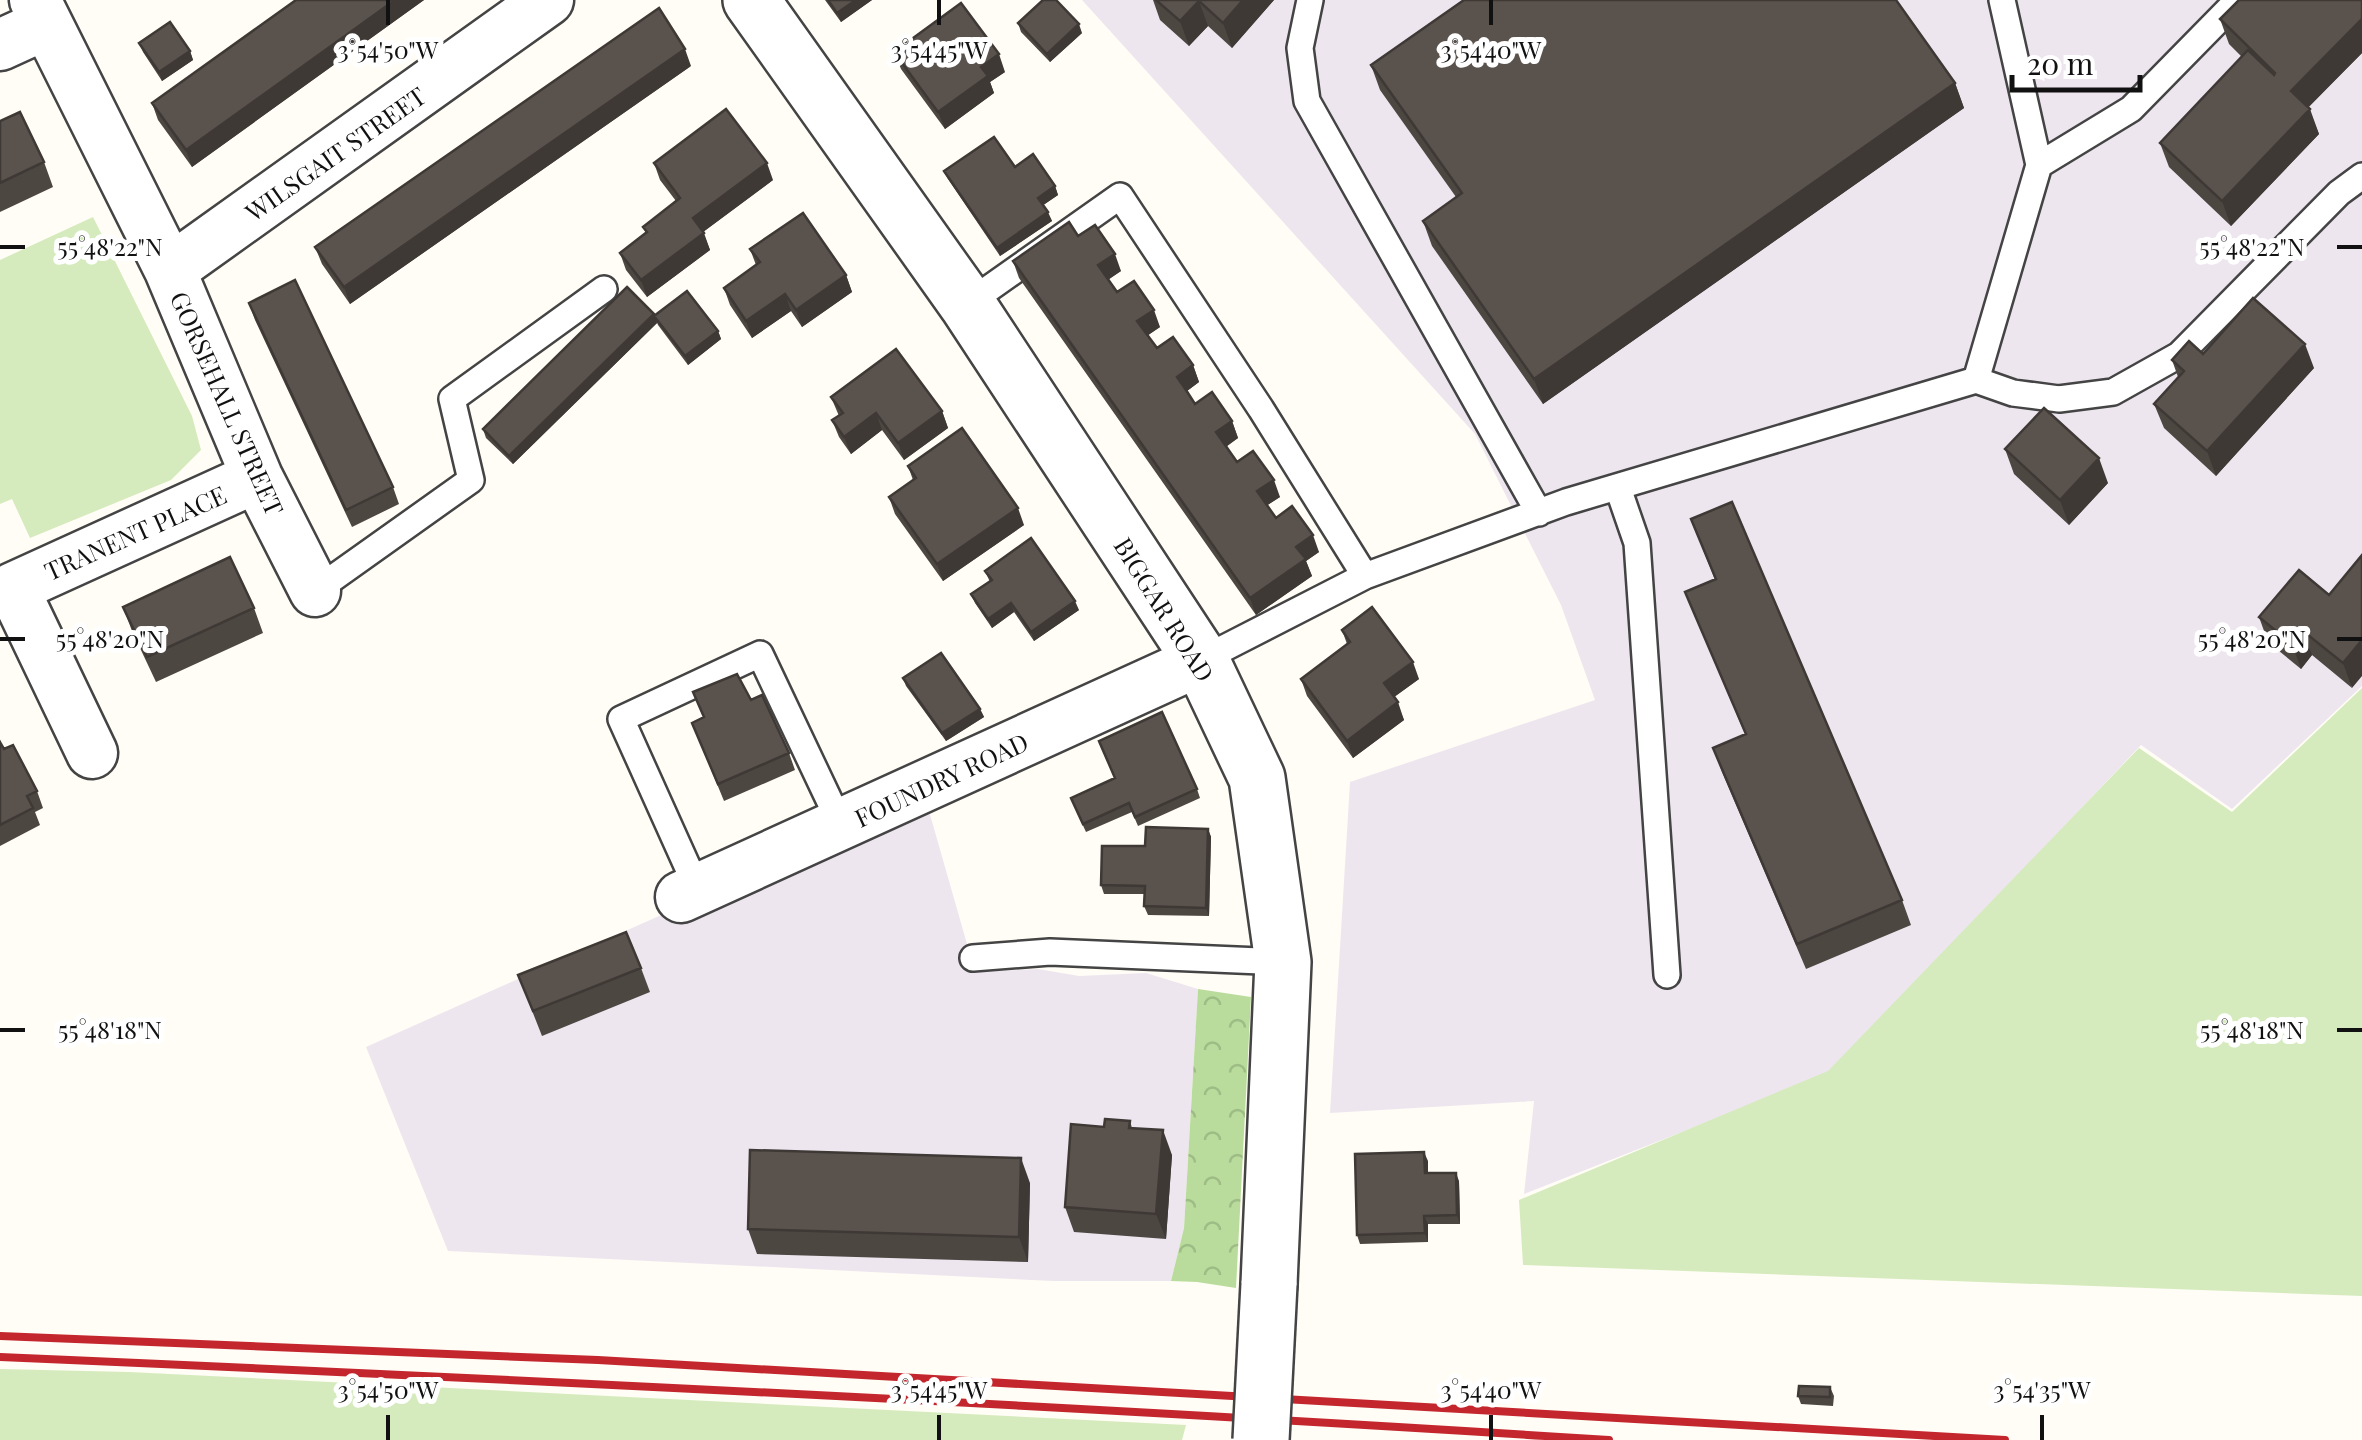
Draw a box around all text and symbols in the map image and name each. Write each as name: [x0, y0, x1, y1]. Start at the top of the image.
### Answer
scale bar: [2012, 30, 2140, 92]
text: 3°54'50"W: [338, 32, 439, 65]
text: 3°54'45"W: [891, 32, 988, 65]
text: 3°54'40"W: [1441, 32, 1542, 65]
text: 20 m: [2027, 43, 2094, 83]
street label: WILSGAIT STREET: [237, 78, 432, 228]
text: 55°48'22"N: [57, 229, 163, 262]
text: 55°48'22"N: [2199, 229, 2305, 262]
street label: GORSEHALL STREET: [164, 286, 292, 520]
street label: TRANENT PLACE: [39, 477, 231, 587]
street label: BIGGAR ROAD: [1108, 531, 1222, 687]
text: 55°48'20"N: [56, 621, 164, 654]
text: 55°48'20"N: [2198, 621, 2306, 654]
street label: FOUNDRY ROAD: [849, 724, 1033, 834]
text: 55°48'18"N: [58, 1012, 162, 1045]
text: 55°48'18"N: [2200, 1012, 2304, 1045]
text: 3°54'50"W: [338, 1372, 439, 1405]
text: 3°54'45"W: [891, 1372, 988, 1405]
text: 3°54'40"W: [1441, 1372, 1542, 1405]
text: 3°54'35"W: [1993, 1372, 2091, 1405]

